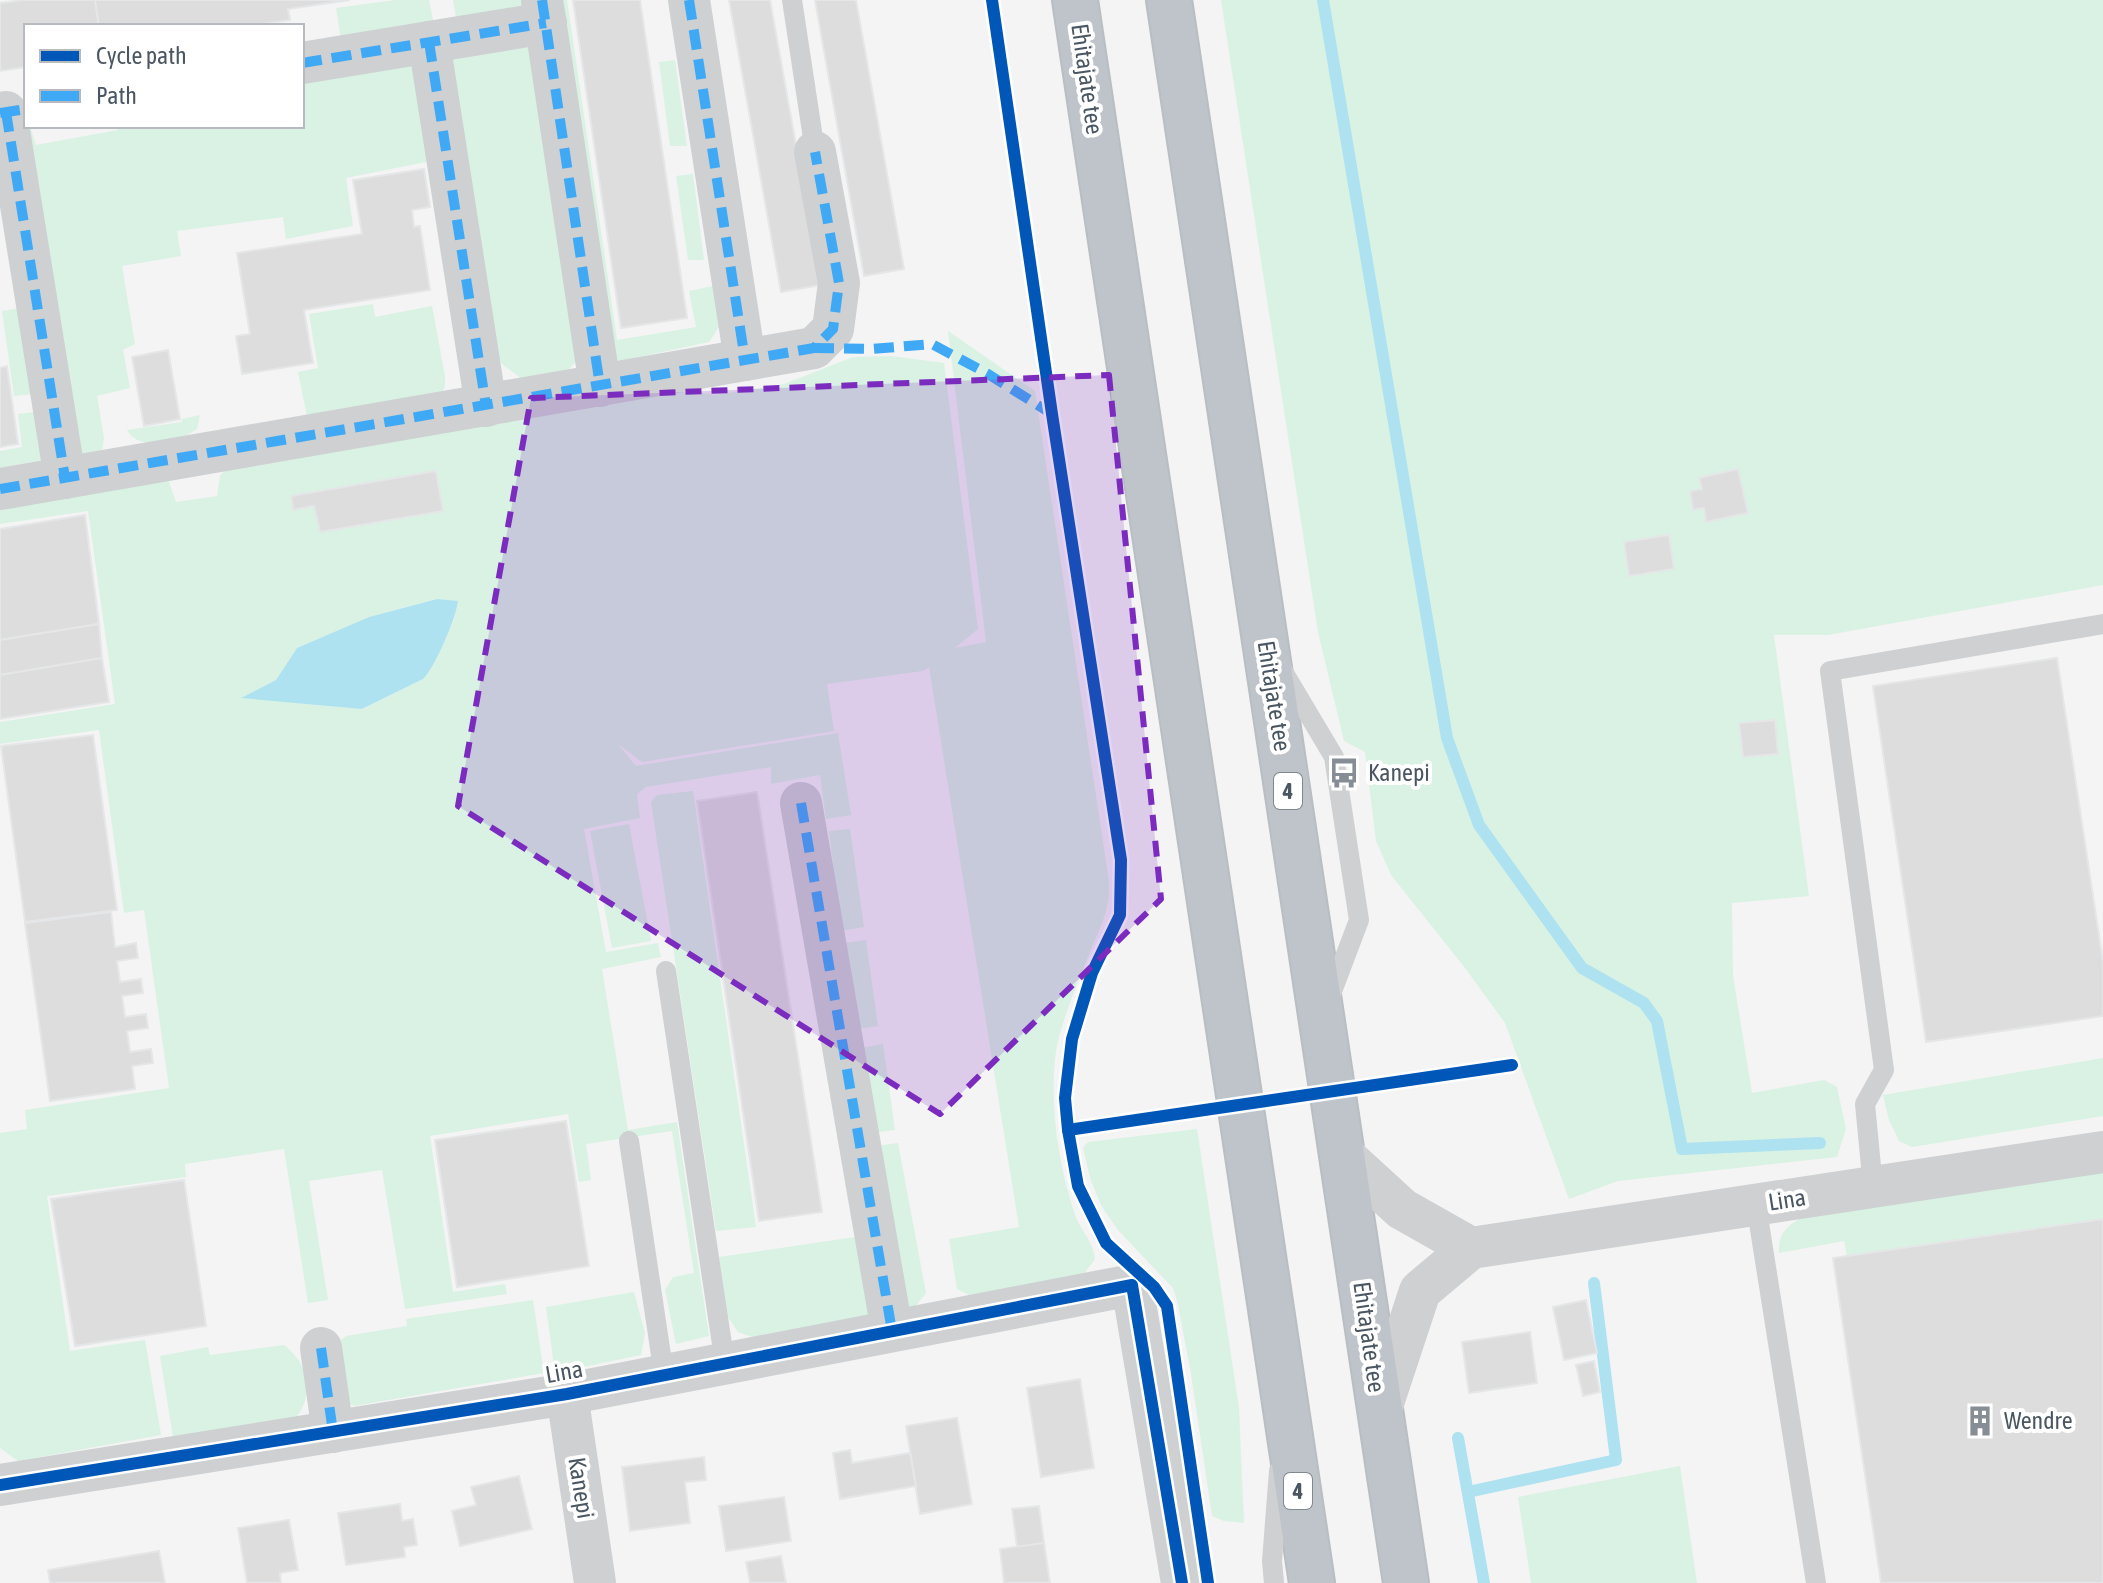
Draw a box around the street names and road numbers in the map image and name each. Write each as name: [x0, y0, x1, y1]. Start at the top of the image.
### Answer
street label: Ehitajate tee: [1066, 22, 1109, 136]
street label: Ehitajate tee: [1252, 639, 1297, 753]
road number: 4: [1274, 773, 1302, 809]
street label: Lina: [1766, 1183, 1808, 1216]
street label: Ehitajate tee: [1348, 1280, 1391, 1394]
street label: Lina: [543, 1355, 585, 1388]
street label: Kanepi: [563, 1455, 600, 1521]
road number: 4: [1284, 1473, 1312, 1509]

